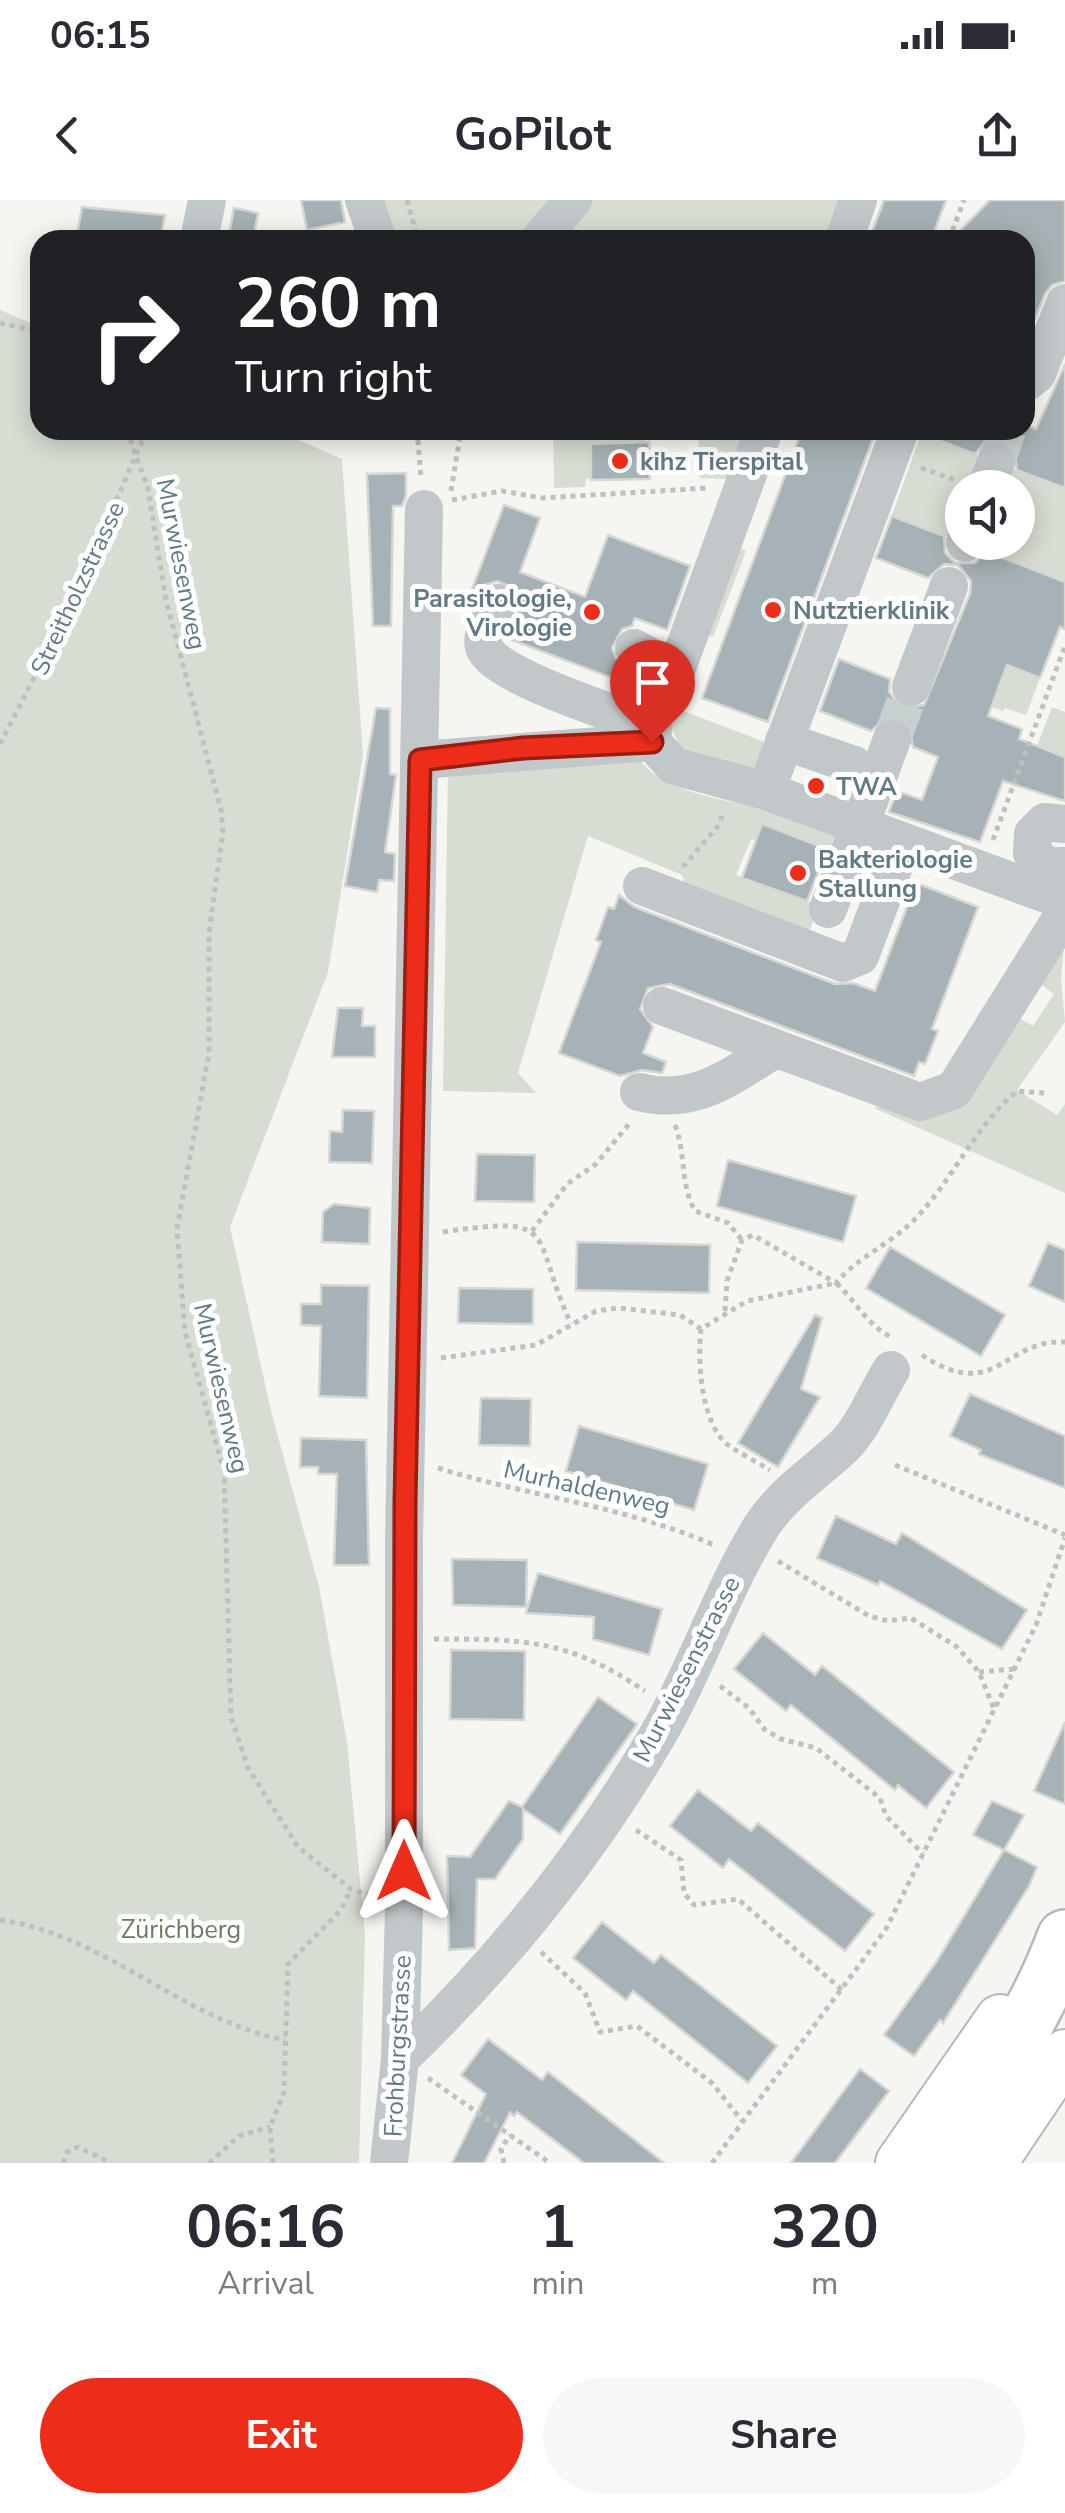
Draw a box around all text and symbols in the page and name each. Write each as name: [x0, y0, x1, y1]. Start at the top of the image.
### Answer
text: 06:15: [50, 10, 151, 61]
text: GoPilot: [454, 105, 611, 166]
icon: back: [40, 108, 95, 163]
icon: share: [970, 108, 1025, 163]
text: 260 m: [235, 256, 441, 352]
icon: right: [70, 270, 200, 400]
text: Turn right: [235, 347, 432, 408]
place label: kihz Tierspital: [640, 445, 803, 479]
marker: kihz Tierspital: [609, 450, 631, 472]
map controls: [945, 470, 1035, 560]
button: sound: [945, 470, 1035, 560]
street label: Murwiesenweg: [148, 476, 214, 653]
street label: Streitholzstrasse: [23, 496, 133, 681]
place label: Parasitologie, Virologie: [413, 582, 572, 645]
place label: Nutztierklinik: [793, 594, 950, 628]
marker: Nutztierklinik: [762, 599, 784, 621]
marker: Parasitologie, Virologie: [581, 601, 603, 623]
pin: [610, 640, 695, 743]
icon: arrive: [625, 655, 680, 710]
place label: TWA: [836, 770, 897, 804]
marker: TWA: [805, 775, 827, 797]
place label: Bakteriologie Stallung: [818, 843, 973, 906]
marker: Bakteriologie Stallung: [787, 862, 809, 884]
street label: Murwiesenweg: [185, 1300, 257, 1477]
street label: Murhaldenweg: [500, 1452, 673, 1524]
street label: Murwiesenstrasse: [625, 1570, 749, 1768]
position arrow: [352, 1819, 456, 1923]
park label: Zürichberg: [121, 1913, 241, 1947]
street label: Frohburgstrasse: [376, 1954, 420, 2138]
text: 06:16: [186, 2186, 345, 2268]
text: 1: [540, 2186, 576, 2268]
text: 320: [771, 2186, 879, 2268]
text: Arrival: [218, 2262, 314, 2305]
text: min: [531, 2262, 584, 2305]
text: m: [811, 2262, 838, 2305]
button: Exit: [40, 2378, 523, 2493]
button: Share: [543, 2378, 1025, 2493]

